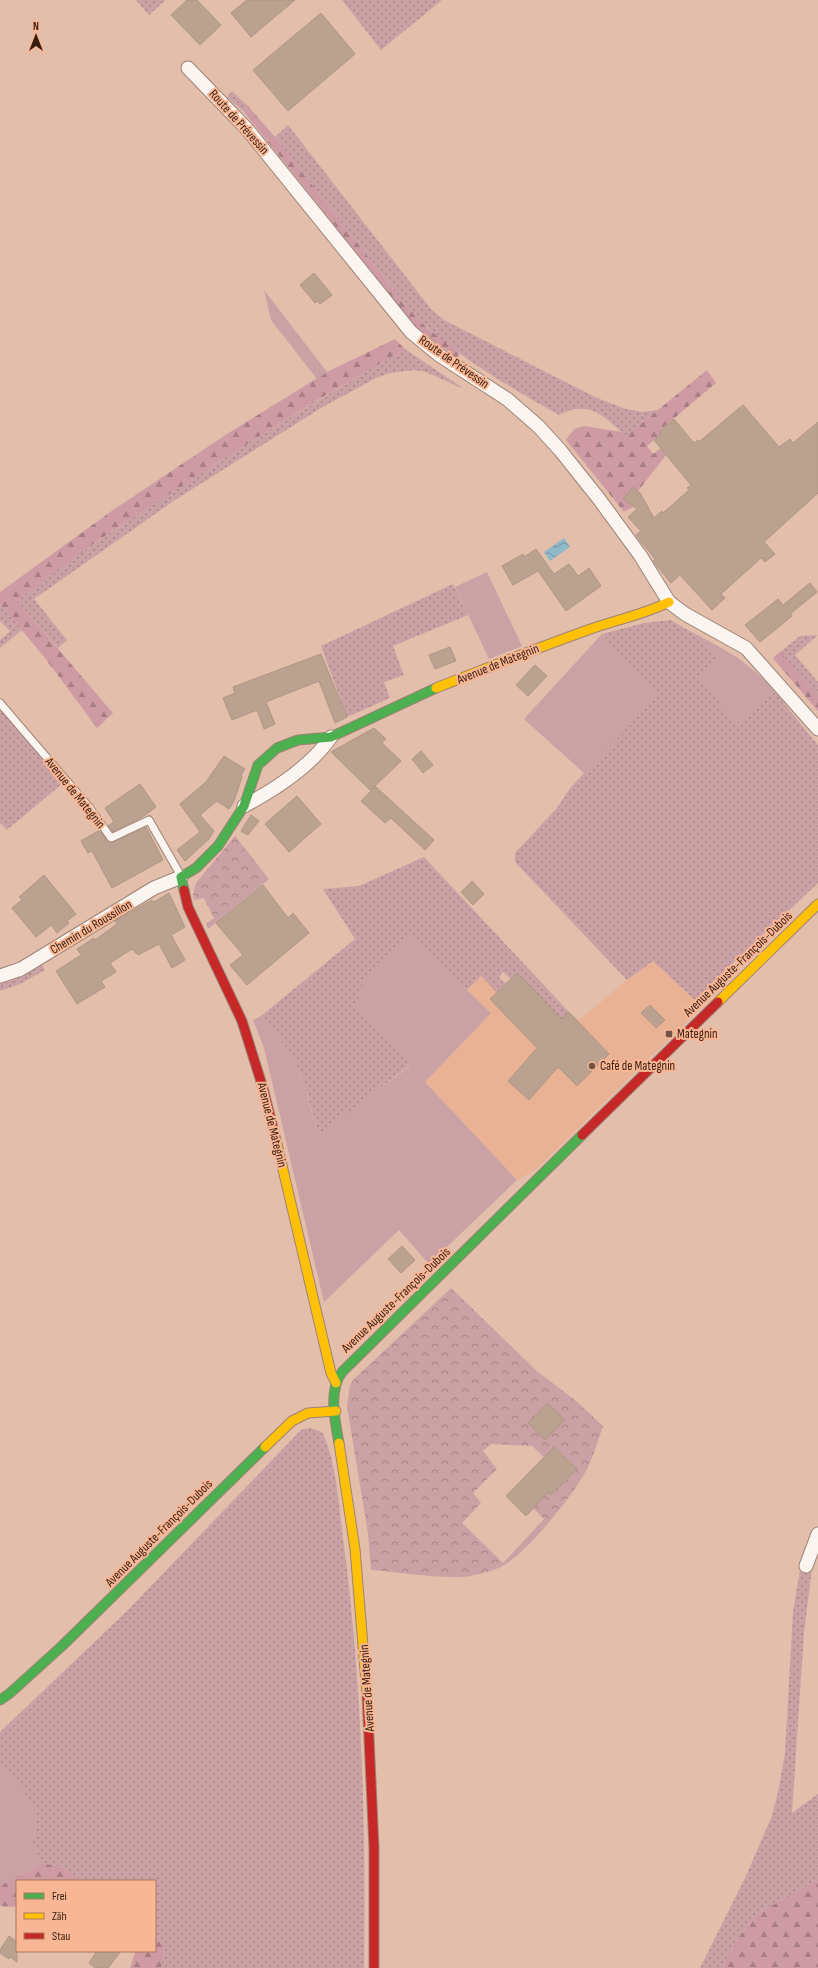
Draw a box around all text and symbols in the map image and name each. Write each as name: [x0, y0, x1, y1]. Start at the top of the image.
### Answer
north arrow: [16, 16, 56, 56]
text: N: [33, 20, 39, 33]
street label: Route de Prévessin: [206, 86, 272, 158]
street label: Route de Prévessin: [416, 332, 492, 392]
street label: Avenue de Mategnin: [454, 640, 541, 688]
street label: Avenue de Mategnin: [41, 753, 109, 832]
street label: Chemin du Roussillon: [47, 896, 135, 958]
street label: Avenue Auguste-François-Dubois: [680, 908, 796, 1021]
place label: Mategnin: [677, 1026, 718, 1042]
marker: Mategnin: [664, 1029, 674, 1039]
place label: Café de Mategnin: [600, 1058, 675, 1074]
marker: Café de Mategnin: [587, 1061, 597, 1071]
street label: Avenue de Mategnin: [253, 1080, 290, 1169]
street label: Avenue Auguste-François-Dubois: [338, 1244, 454, 1357]
street label: Avenue Auguste-François-Dubois: [101, 1476, 216, 1591]
street label: Avenue de Mategnin: [356, 1644, 378, 1733]
legend: [16, 1880, 156, 1952]
text: Frei: [52, 1889, 67, 1904]
text: Zäh: [52, 1909, 67, 1924]
text: Stau: [52, 1929, 70, 1944]

